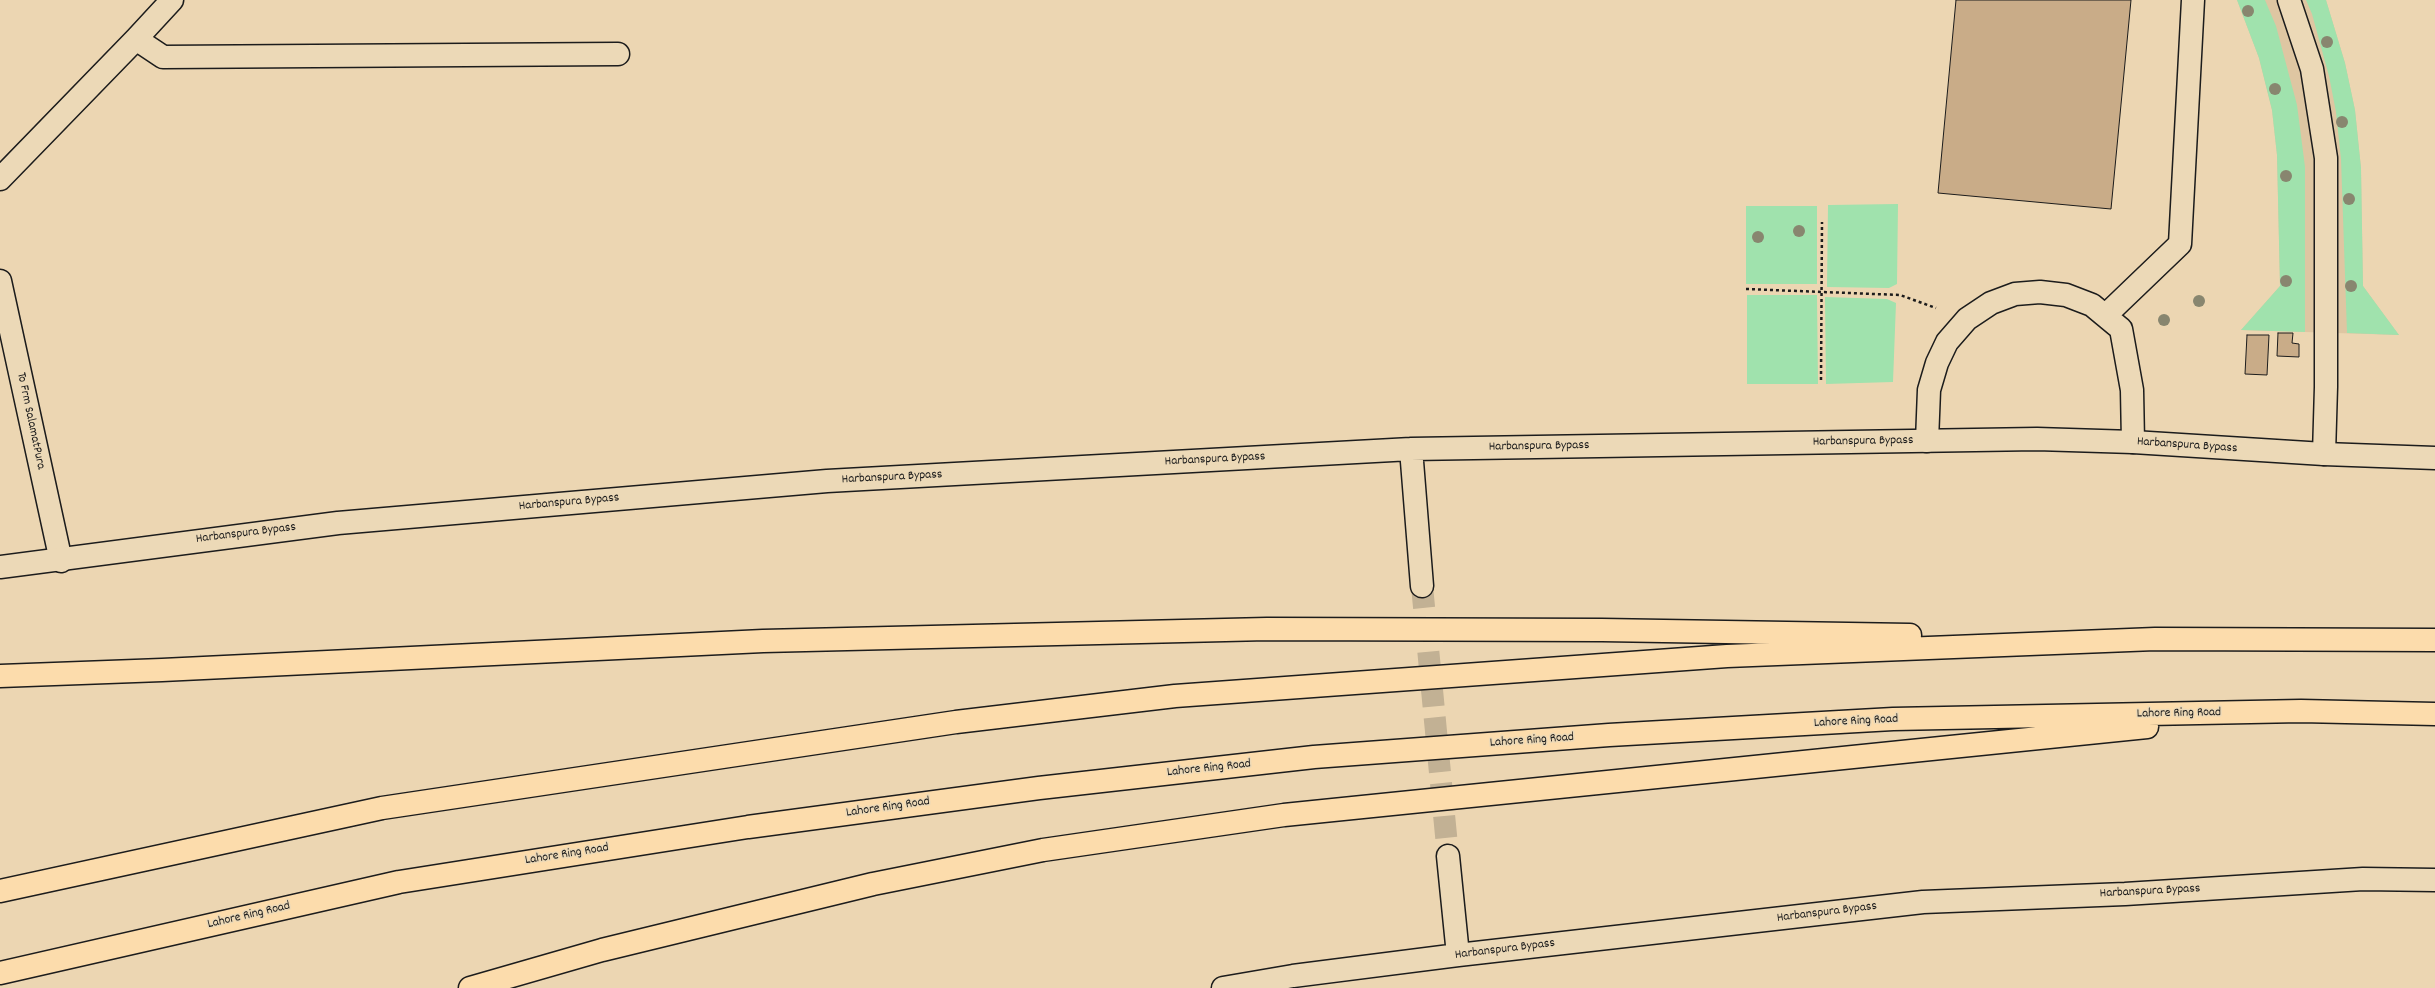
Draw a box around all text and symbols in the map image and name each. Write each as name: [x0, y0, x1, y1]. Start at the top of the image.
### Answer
street label: To Frm SalamatPura: [12, 371, 48, 471]
street label: Harbanspura Bypass: [1813, 433, 1913, 451]
street label: Harbanspura Bypass: [2136, 435, 2238, 457]
street label: Harbanspura Bypass: [1489, 438, 1589, 456]
street label: Harbanspura Bypass: [1164, 450, 1266, 470]
street label: Harbanspura Bypass: [841, 468, 943, 488]
street label: Harbanspura Bypass: [518, 491, 620, 515]
street label: Harbanspura Bypass: [195, 520, 297, 548]
street label: Lahore Ring Road: [2137, 705, 2221, 723]
street label: Lahore Ring Road: [1813, 712, 1899, 732]
street label: Lahore Ring Road: [1489, 730, 1575, 752]
street label: Lahore Ring Road: [1166, 757, 1252, 781]
street label: Lahore Ring Road: [845, 794, 931, 822]
street label: Lahore Ring Road: [524, 841, 610, 869]
street label: Harbanspura Bypass: [2099, 882, 2201, 902]
street label: Lahore Ring Road: [206, 899, 292, 933]
street label: Harbanspura Bypass: [1776, 899, 1878, 927]
street label: Harbanspura Bypass: [1454, 936, 1556, 964]

